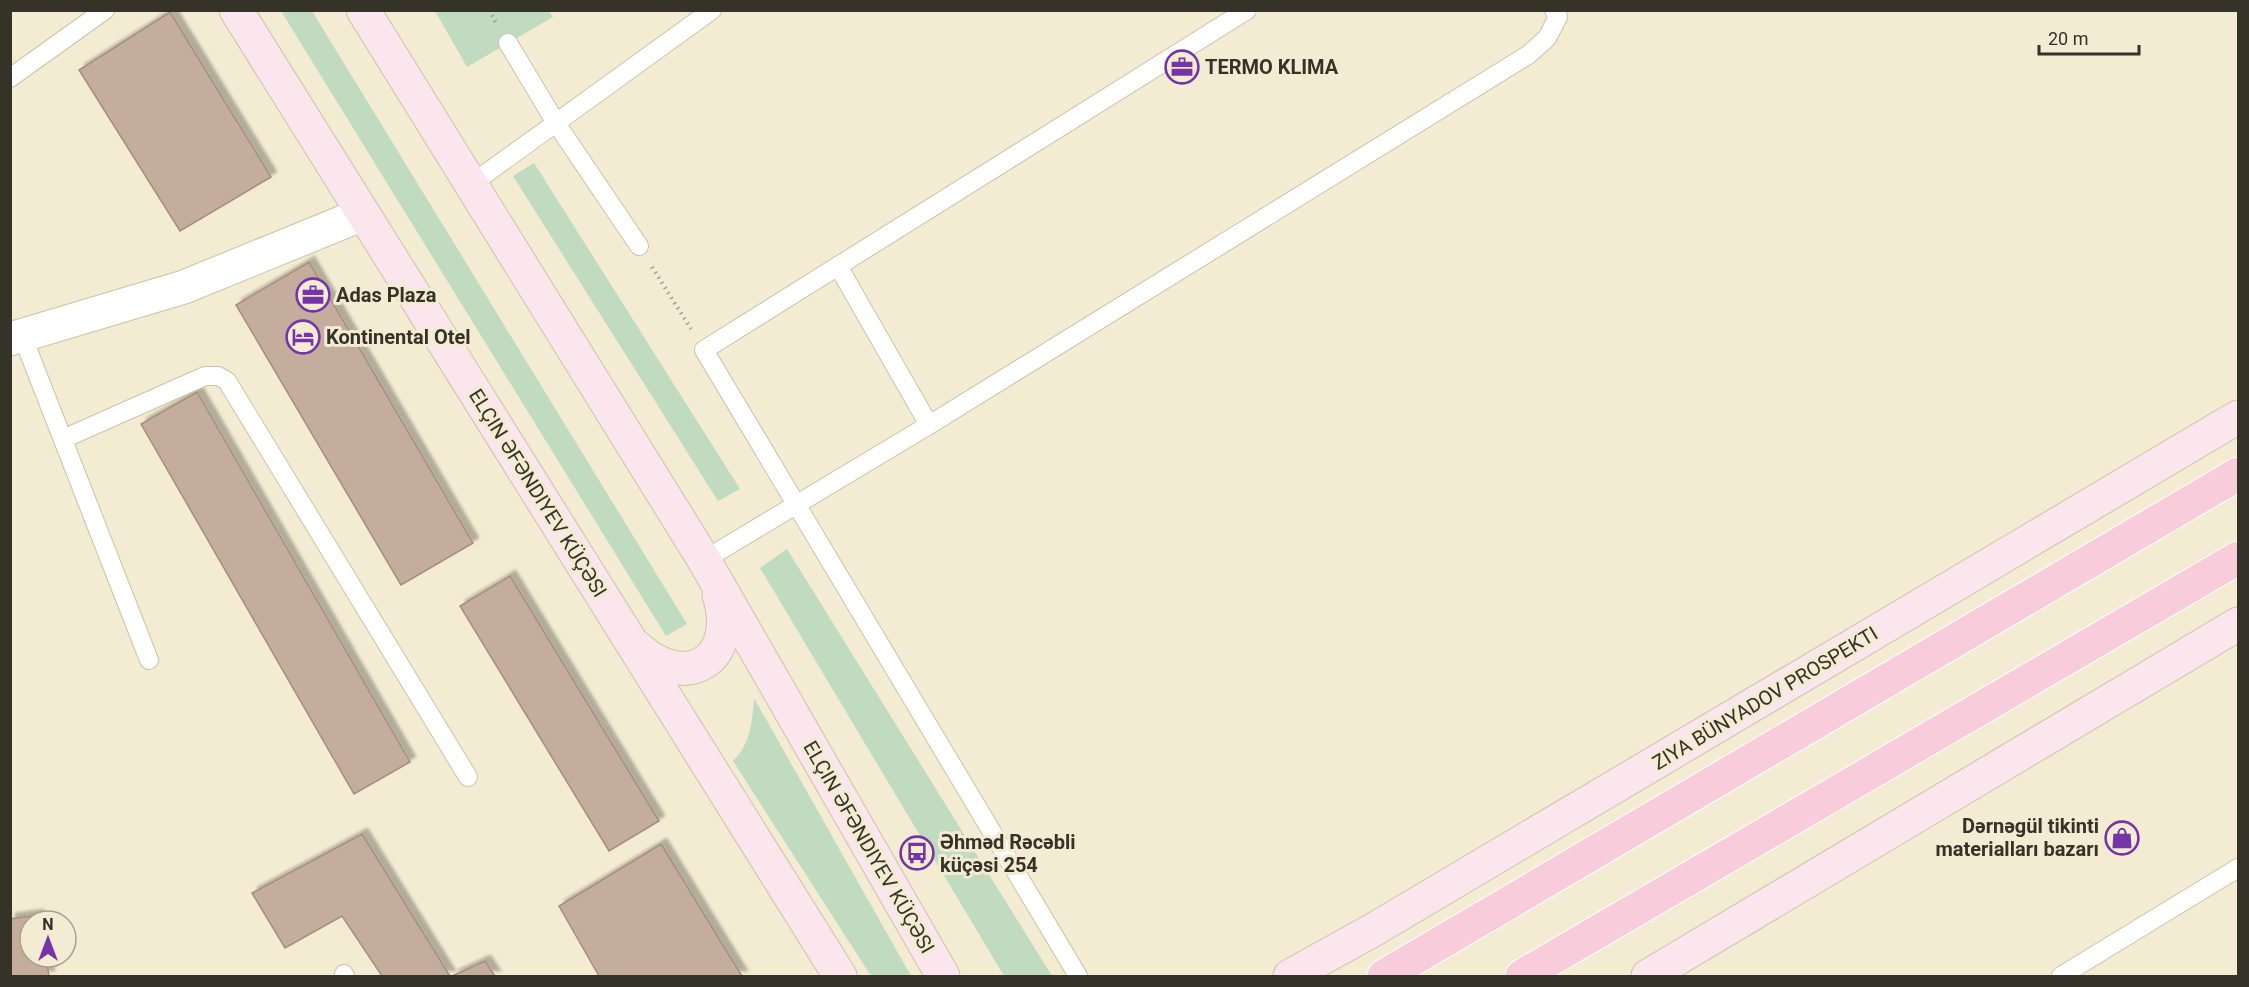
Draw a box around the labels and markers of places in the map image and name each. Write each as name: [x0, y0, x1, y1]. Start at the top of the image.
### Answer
office icon: TERMO KLIMA: [1164, 49, 1200, 85]
place label: TERMO KLIMA: [1205, 55, 1339, 79]
office icon: Adas Plaza: [295, 277, 331, 313]
place label: Adas Plaza: [336, 283, 437, 307]
hotel icon: Kontinental Otel: [285, 319, 321, 355]
place label: Kontinental Otel: [326, 325, 471, 349]
place label: Dərnəgül tikinti materialları bazarı: [1935, 814, 2099, 861]
shop icon: Dərnəgül tikinti materialları bazarı: [2104, 820, 2140, 856]
place label: Əhməd Rəcəbli küçəsi 254: [940, 830, 1075, 877]
bus stop icon: Əhməd Rəcəbli küçəsi 254: [899, 835, 935, 871]

